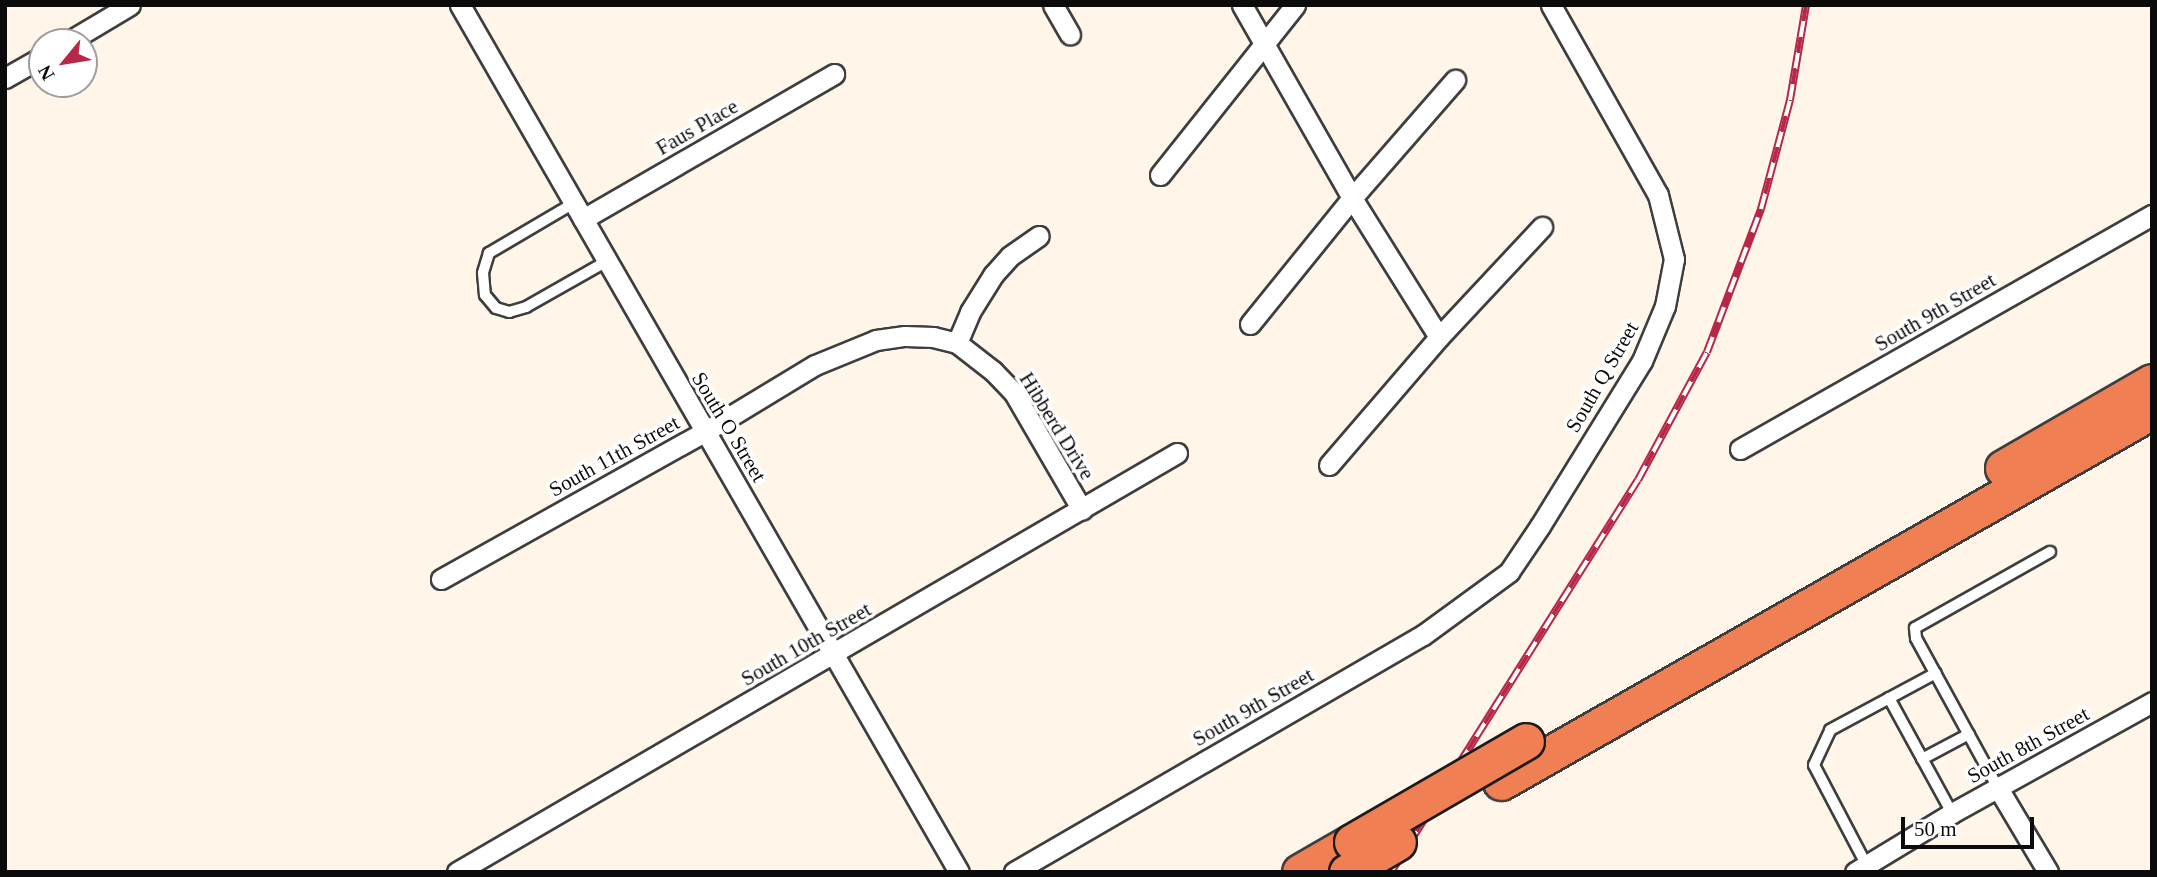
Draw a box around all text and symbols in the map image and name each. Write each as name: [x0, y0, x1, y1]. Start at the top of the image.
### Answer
north arrow: [28, 28, 98, 98]
text: N: [34, 62, 59, 84]
street label: Faus Place: [652, 93, 742, 161]
street label: South 9th Street: [1870, 267, 2000, 357]
street label: South Q Street: [1560, 317, 1644, 437]
street label: South O Street: [686, 368, 772, 486]
street label: Hibberd Drive: [1014, 368, 1100, 484]
street label: South 11th Street: [544, 410, 684, 502]
street label: South 10th Street: [737, 597, 875, 691]
street label: South 9th Street: [1188, 662, 1318, 752]
street label: South 8th Street: [1963, 701, 2093, 789]
scale bar: [1905, 804, 2038, 848]
text: 50 m: [1914, 817, 1957, 841]

